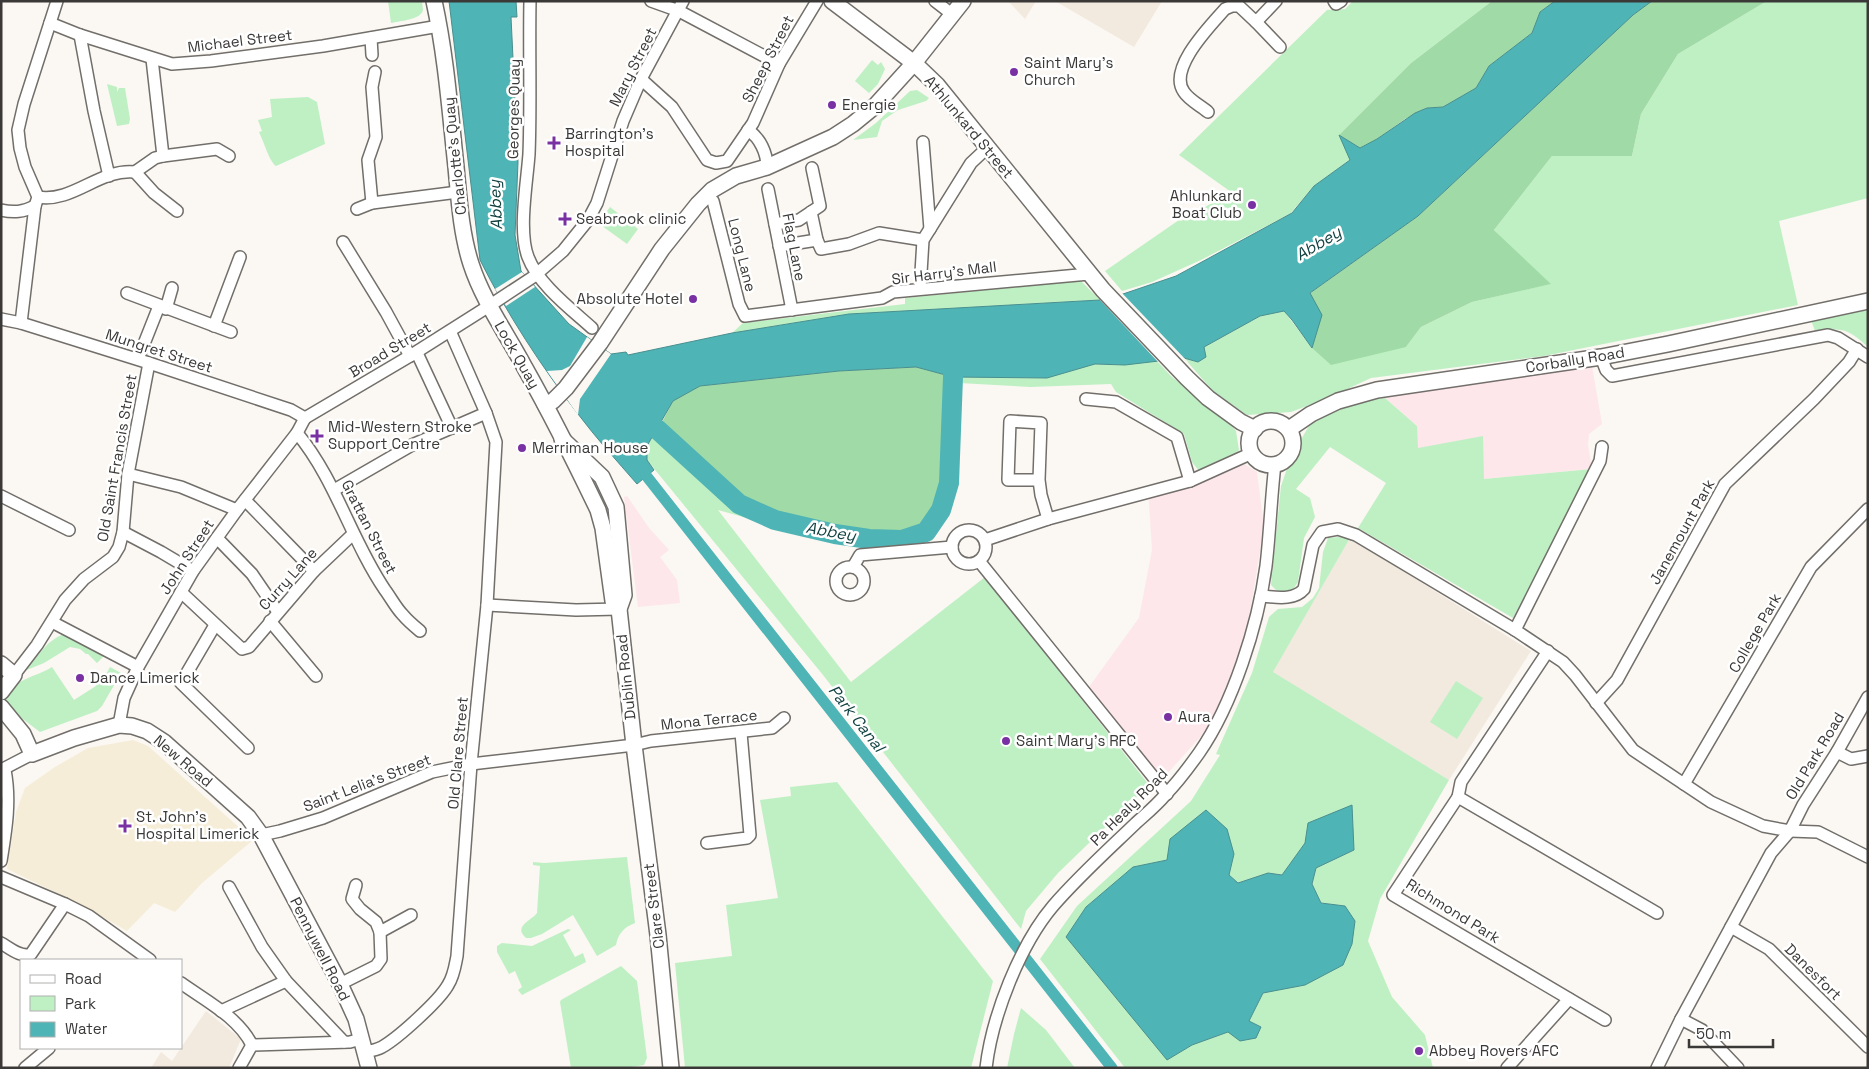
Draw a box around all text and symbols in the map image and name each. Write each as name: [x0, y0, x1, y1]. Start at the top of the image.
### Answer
street label: Sheep Street: [737, 12, 798, 106]
street label: Mary Street: [605, 24, 661, 109]
street label: Michael Street: [186, 25, 294, 56]
place label: Saint Mary's Church: [1024, 53, 1113, 89]
street label: Georges Quay: [503, 59, 524, 159]
marker: Saint Mary's Church: [1008, 66, 1020, 78]
street label: Athlunkard Street: [921, 71, 1018, 182]
place label: Energie: [842, 95, 896, 114]
street label: Charlotte's Quay: [439, 96, 470, 216]
marker: Energie: [826, 99, 838, 111]
place label: Barrington's Hospital: [565, 124, 654, 160]
marker: Barrington's Hospital: [547, 136, 561, 150]
water label: Abbey: [484, 178, 507, 230]
place label: Ahlunkard Boat Club: [1170, 186, 1242, 222]
marker: Ahlunkard Boat Club: [1246, 199, 1258, 211]
place label: Seabrook clinic: [576, 209, 686, 228]
street label: Flag Lane: [779, 211, 810, 282]
marker: Seabrook clinic: [558, 212, 572, 226]
street label: Long Lane: [724, 216, 761, 294]
water label: Abbey: [1291, 221, 1346, 265]
street label: Sir Harry's Mall: [890, 257, 998, 288]
place label: Absolute Hotel: [576, 289, 683, 308]
marker: Absolute Hotel: [687, 293, 699, 305]
street label: Lock Quay: [490, 317, 544, 392]
street label: Broad Street: [345, 318, 434, 381]
street label: Mungret Street: [103, 324, 215, 377]
street label: Corbally Road: [1524, 342, 1626, 377]
street label: Old Saint Francis Street: [92, 372, 141, 543]
place label: Mid-Western Stroke Support Centre: [328, 417, 472, 453]
marker: Mid-Western Stroke Support Centre: [310, 429, 324, 443]
place label: Merriman House: [532, 438, 649, 457]
marker: Merriman House: [516, 442, 528, 454]
street label: Grattan Street: [338, 476, 401, 577]
street label: Janemount Park: [1645, 476, 1718, 588]
street label: John Street: [155, 515, 218, 598]
water label: Abbey: [804, 517, 859, 546]
street label: Curry Lane: [254, 543, 321, 614]
street label: College Park: [1724, 590, 1785, 676]
street label: Dublin Road: [612, 633, 639, 721]
place label: Dance Limerick: [90, 668, 200, 687]
marker: Dance Limerick: [74, 672, 86, 684]
water label: Park Canal: [824, 680, 891, 758]
street label: Old Clare Street: [443, 696, 472, 810]
street label: Mona Terrace: [660, 705, 758, 734]
place label: Aura: [1178, 707, 1211, 726]
street label: Old Park Road: [1781, 708, 1848, 803]
marker: Aura: [1162, 711, 1174, 723]
street label: New Road: [150, 730, 217, 791]
place label: Saint Mary's RFC: [1016, 731, 1136, 750]
marker: Saint Mary's RFC: [1000, 735, 1012, 747]
street label: Saint Lelia's Street: [300, 749, 433, 816]
street label: Pa Healy Road: [1086, 764, 1171, 849]
place label: St. John's Hospital Limerick: [136, 807, 259, 843]
marker: St. John's Hospital Limerick: [118, 819, 132, 833]
street label: Clare Street: [639, 862, 668, 950]
street label: Richmond Park: [1403, 874, 1504, 947]
street label: Pennywell Road: [286, 894, 355, 1004]
street label: Danesfort: [1781, 939, 1846, 1004]
legend: [20, 959, 182, 1049]
text: Road: [65, 969, 102, 988]
text: Park: [65, 994, 96, 1013]
scale bar: [1689, 1016, 1773, 1048]
text: Water: [65, 1019, 108, 1038]
text: 50 m: [1696, 1024, 1731, 1043]
place label: Abbey Rovers AFC: [1429, 1041, 1559, 1060]
marker: Abbey Rovers AFC: [1413, 1045, 1425, 1057]

